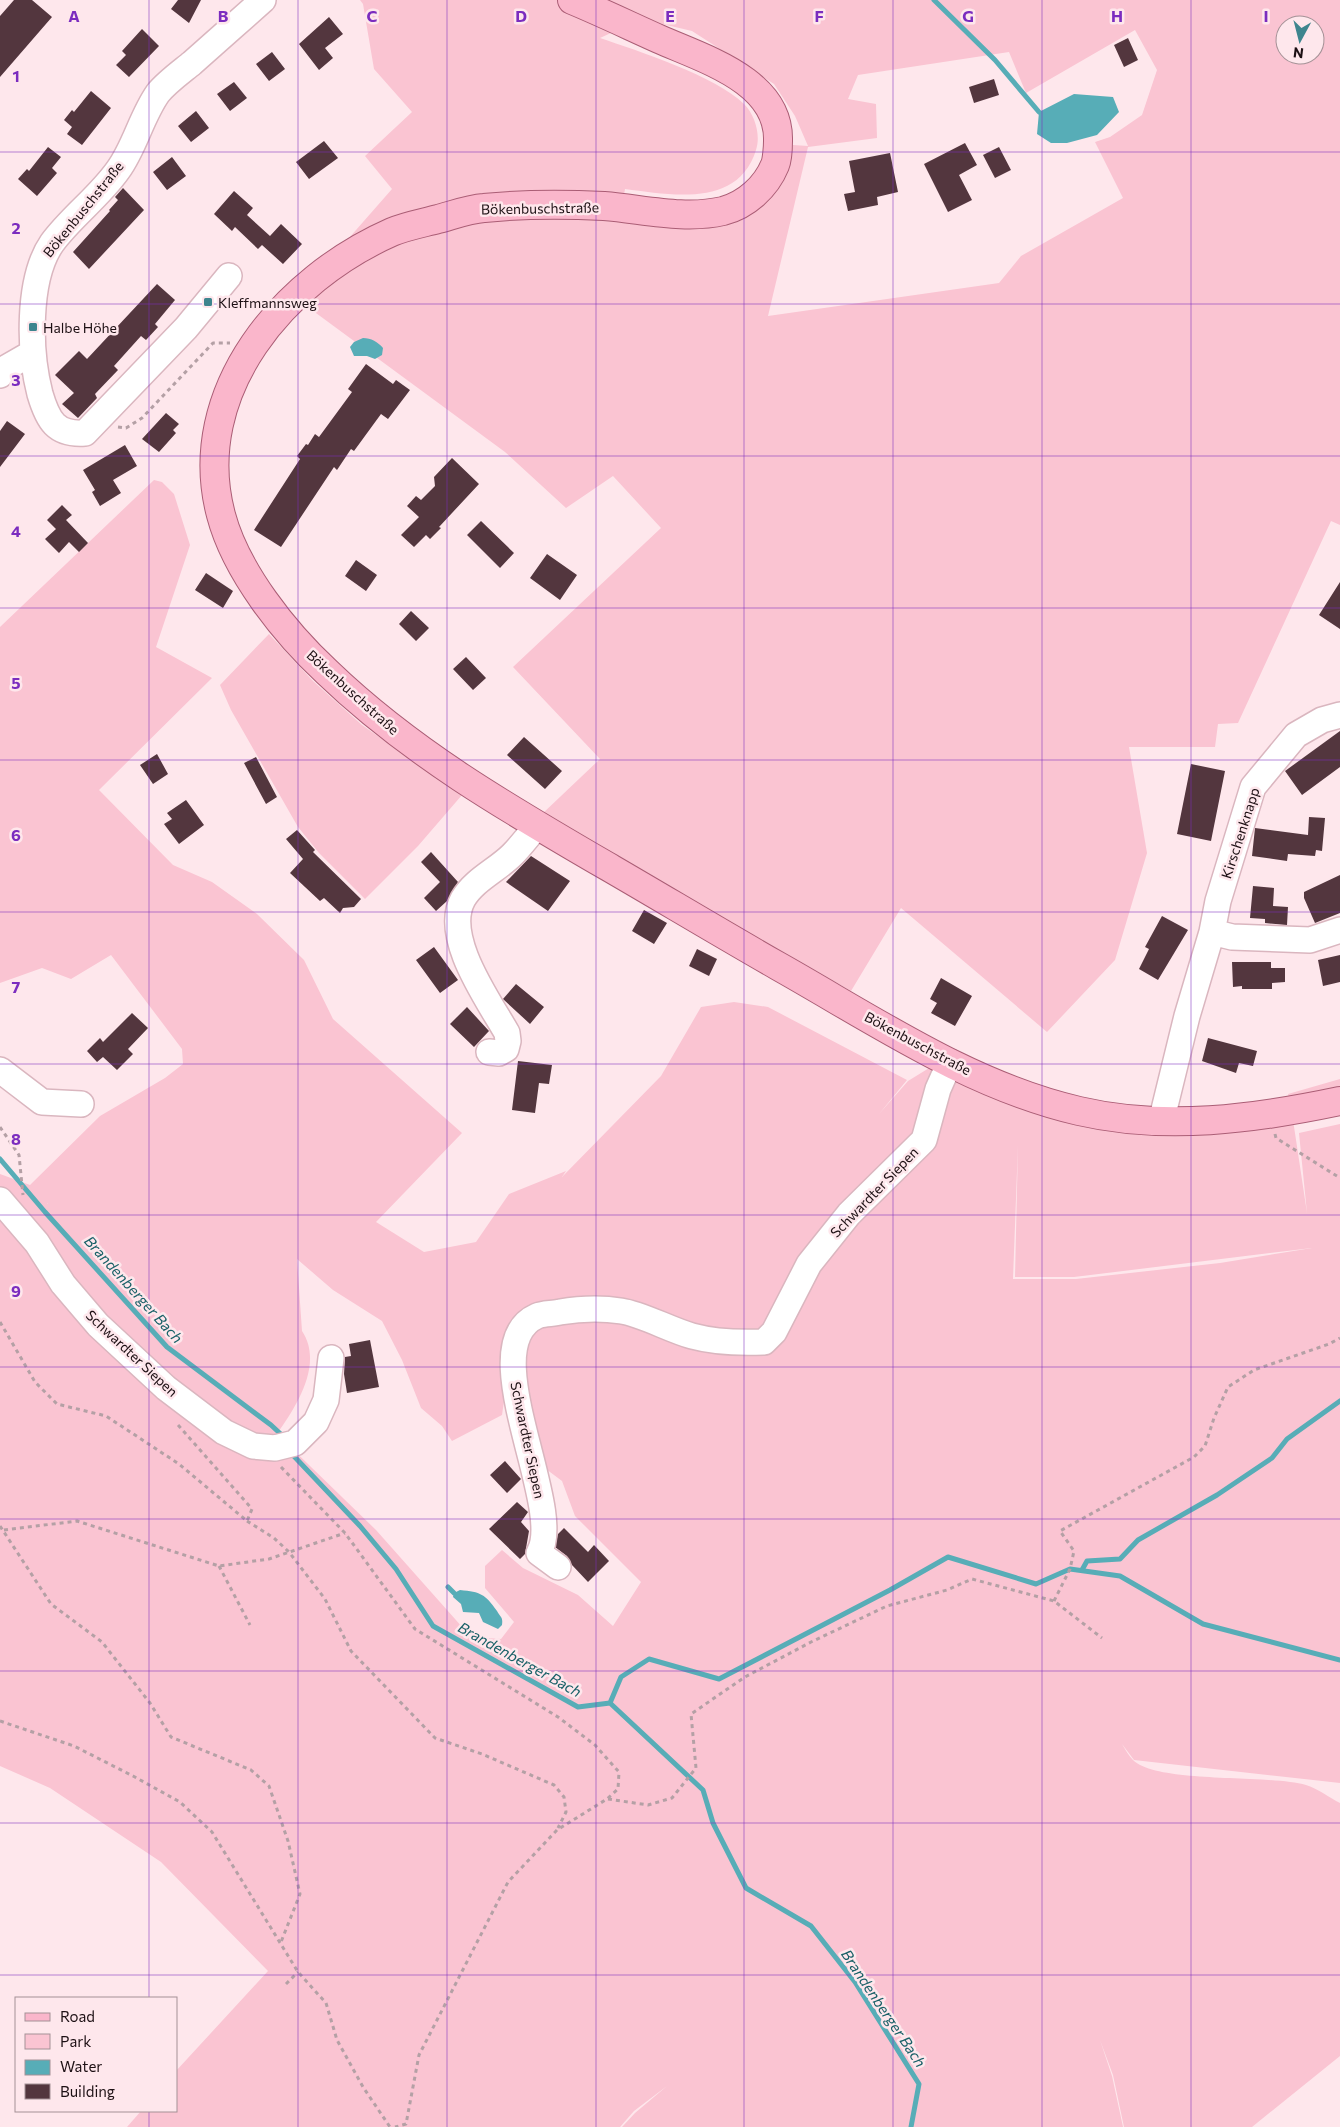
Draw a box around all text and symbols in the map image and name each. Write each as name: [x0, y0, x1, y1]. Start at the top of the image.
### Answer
text: A: [68, 6, 80, 25]
text: B: [218, 6, 229, 25]
text: C: [367, 6, 378, 25]
text: D: [515, 6, 527, 25]
text: E: [665, 6, 675, 25]
text: F: [814, 6, 824, 25]
text: G: [962, 6, 974, 25]
text: H: [1111, 6, 1123, 25]
text: I: [1263, 6, 1269, 25]
north arrow: [1275, 15, 1325, 65]
text: N: [1292, 44, 1305, 62]
text: 1: [12, 66, 20, 85]
street label: Bökenbuschstraße: [39, 158, 127, 260]
street label: Bökenbuschstraße: [481, 198, 599, 218]
text: 2: [11, 218, 21, 237]
place label: Kleffmannsweg: [218, 294, 317, 311]
marker: Kleffmannsweg: [202, 296, 214, 308]
place label: Halbe Höhe: [43, 319, 117, 336]
marker: Halbe Höhe: [27, 321, 39, 333]
text: 3: [11, 370, 21, 389]
text: 4: [11, 521, 21, 540]
street label: Bökenbuschstraße: [303, 646, 403, 738]
text: 5: [11, 673, 21, 692]
street label: Kirschenknapp: [1217, 785, 1263, 881]
text: 6: [11, 825, 21, 844]
text: 7: [12, 977, 21, 996]
street label: Bökenbuschstraße: [862, 1008, 974, 1078]
text: 8: [11, 1129, 21, 1148]
street label: Schwardter Siepen: [827, 1143, 921, 1241]
water label: Brandenberger Bach: [81, 1232, 187, 1346]
text: 9: [11, 1281, 21, 1300]
street label: Schwardter Siepen: [83, 1306, 181, 1400]
street label: Schwardter Siepen: [507, 1380, 549, 1500]
water label: Brandenberger Bach: [455, 1618, 585, 1700]
water label: Brandenberger Bach: [838, 1946, 930, 2070]
legend: [15, 1997, 178, 2112]
text: Road: [60, 2007, 95, 2025]
text: Park: [60, 2032, 91, 2050]
text: Water: [60, 2057, 102, 2075]
text: Building: [60, 2082, 115, 2100]

